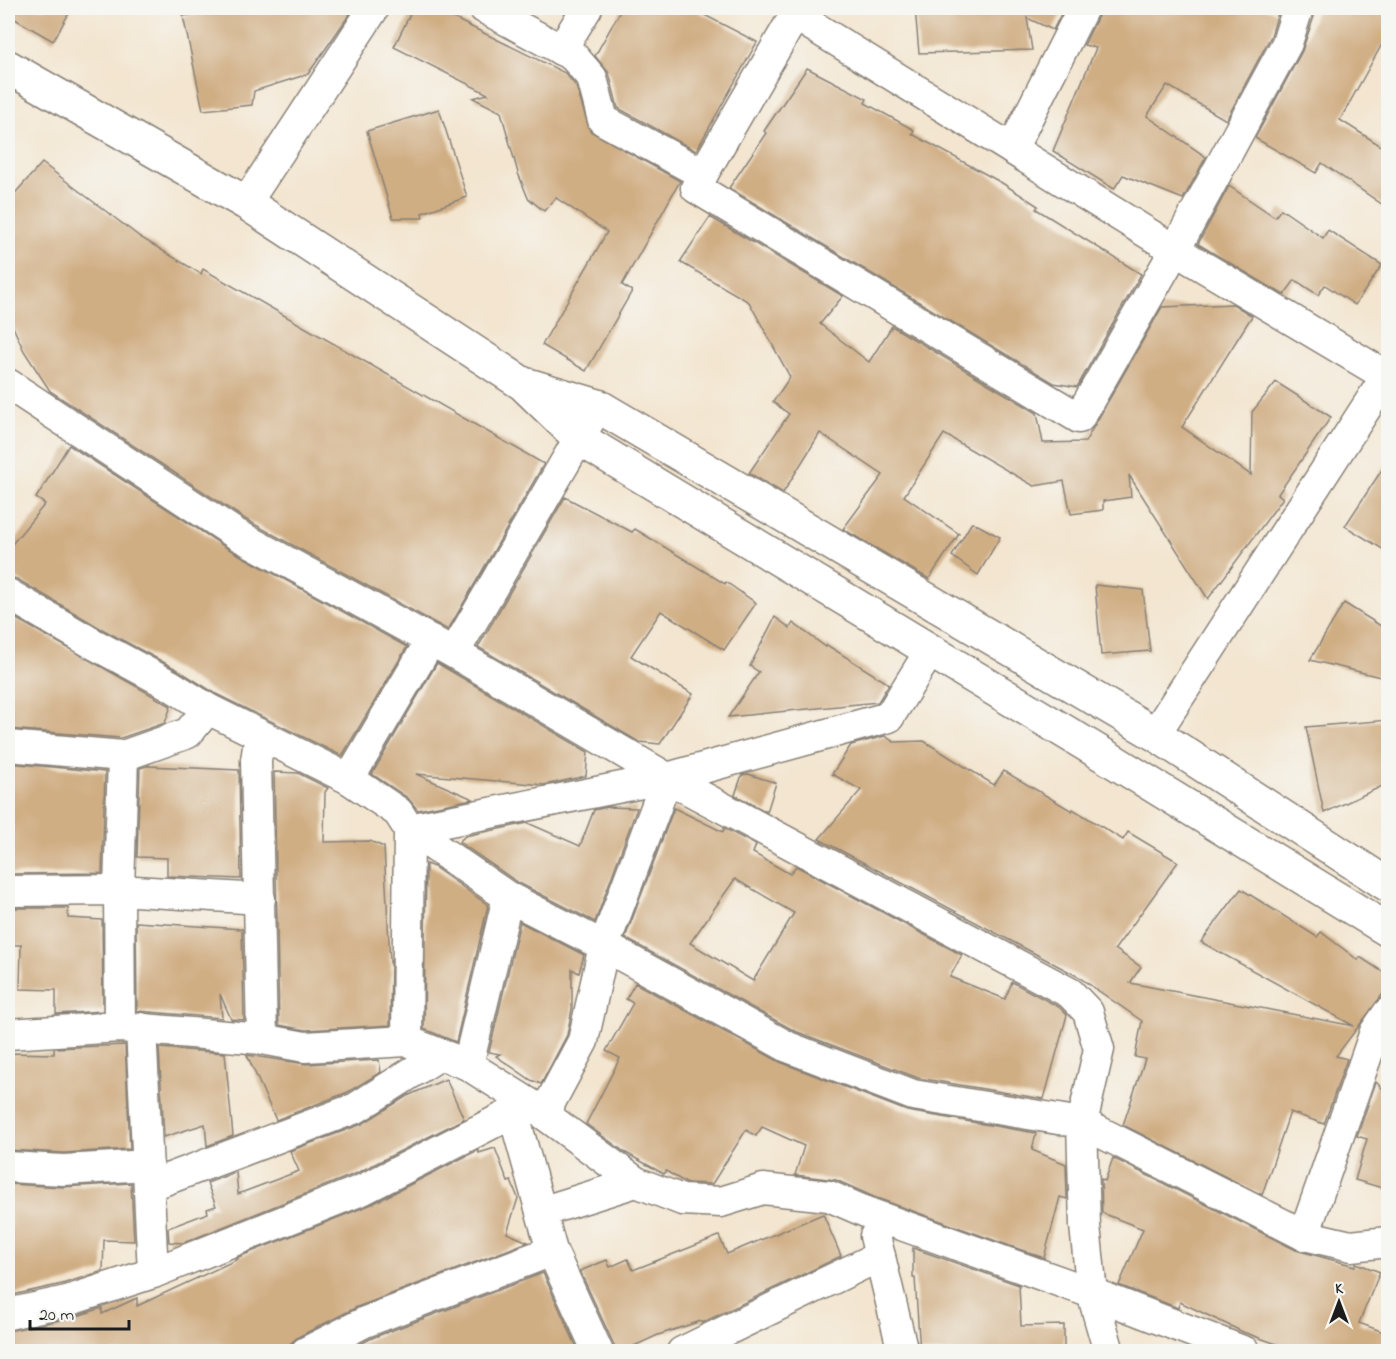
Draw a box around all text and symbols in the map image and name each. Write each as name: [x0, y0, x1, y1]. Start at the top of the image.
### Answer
north arrow: [1309, 1272, 1369, 1332]
text: K: [1335, 1277, 1344, 1301]
scale bar: [30, 1293, 129, 1331]
text: 20 m: [39, 1303, 74, 1329]

